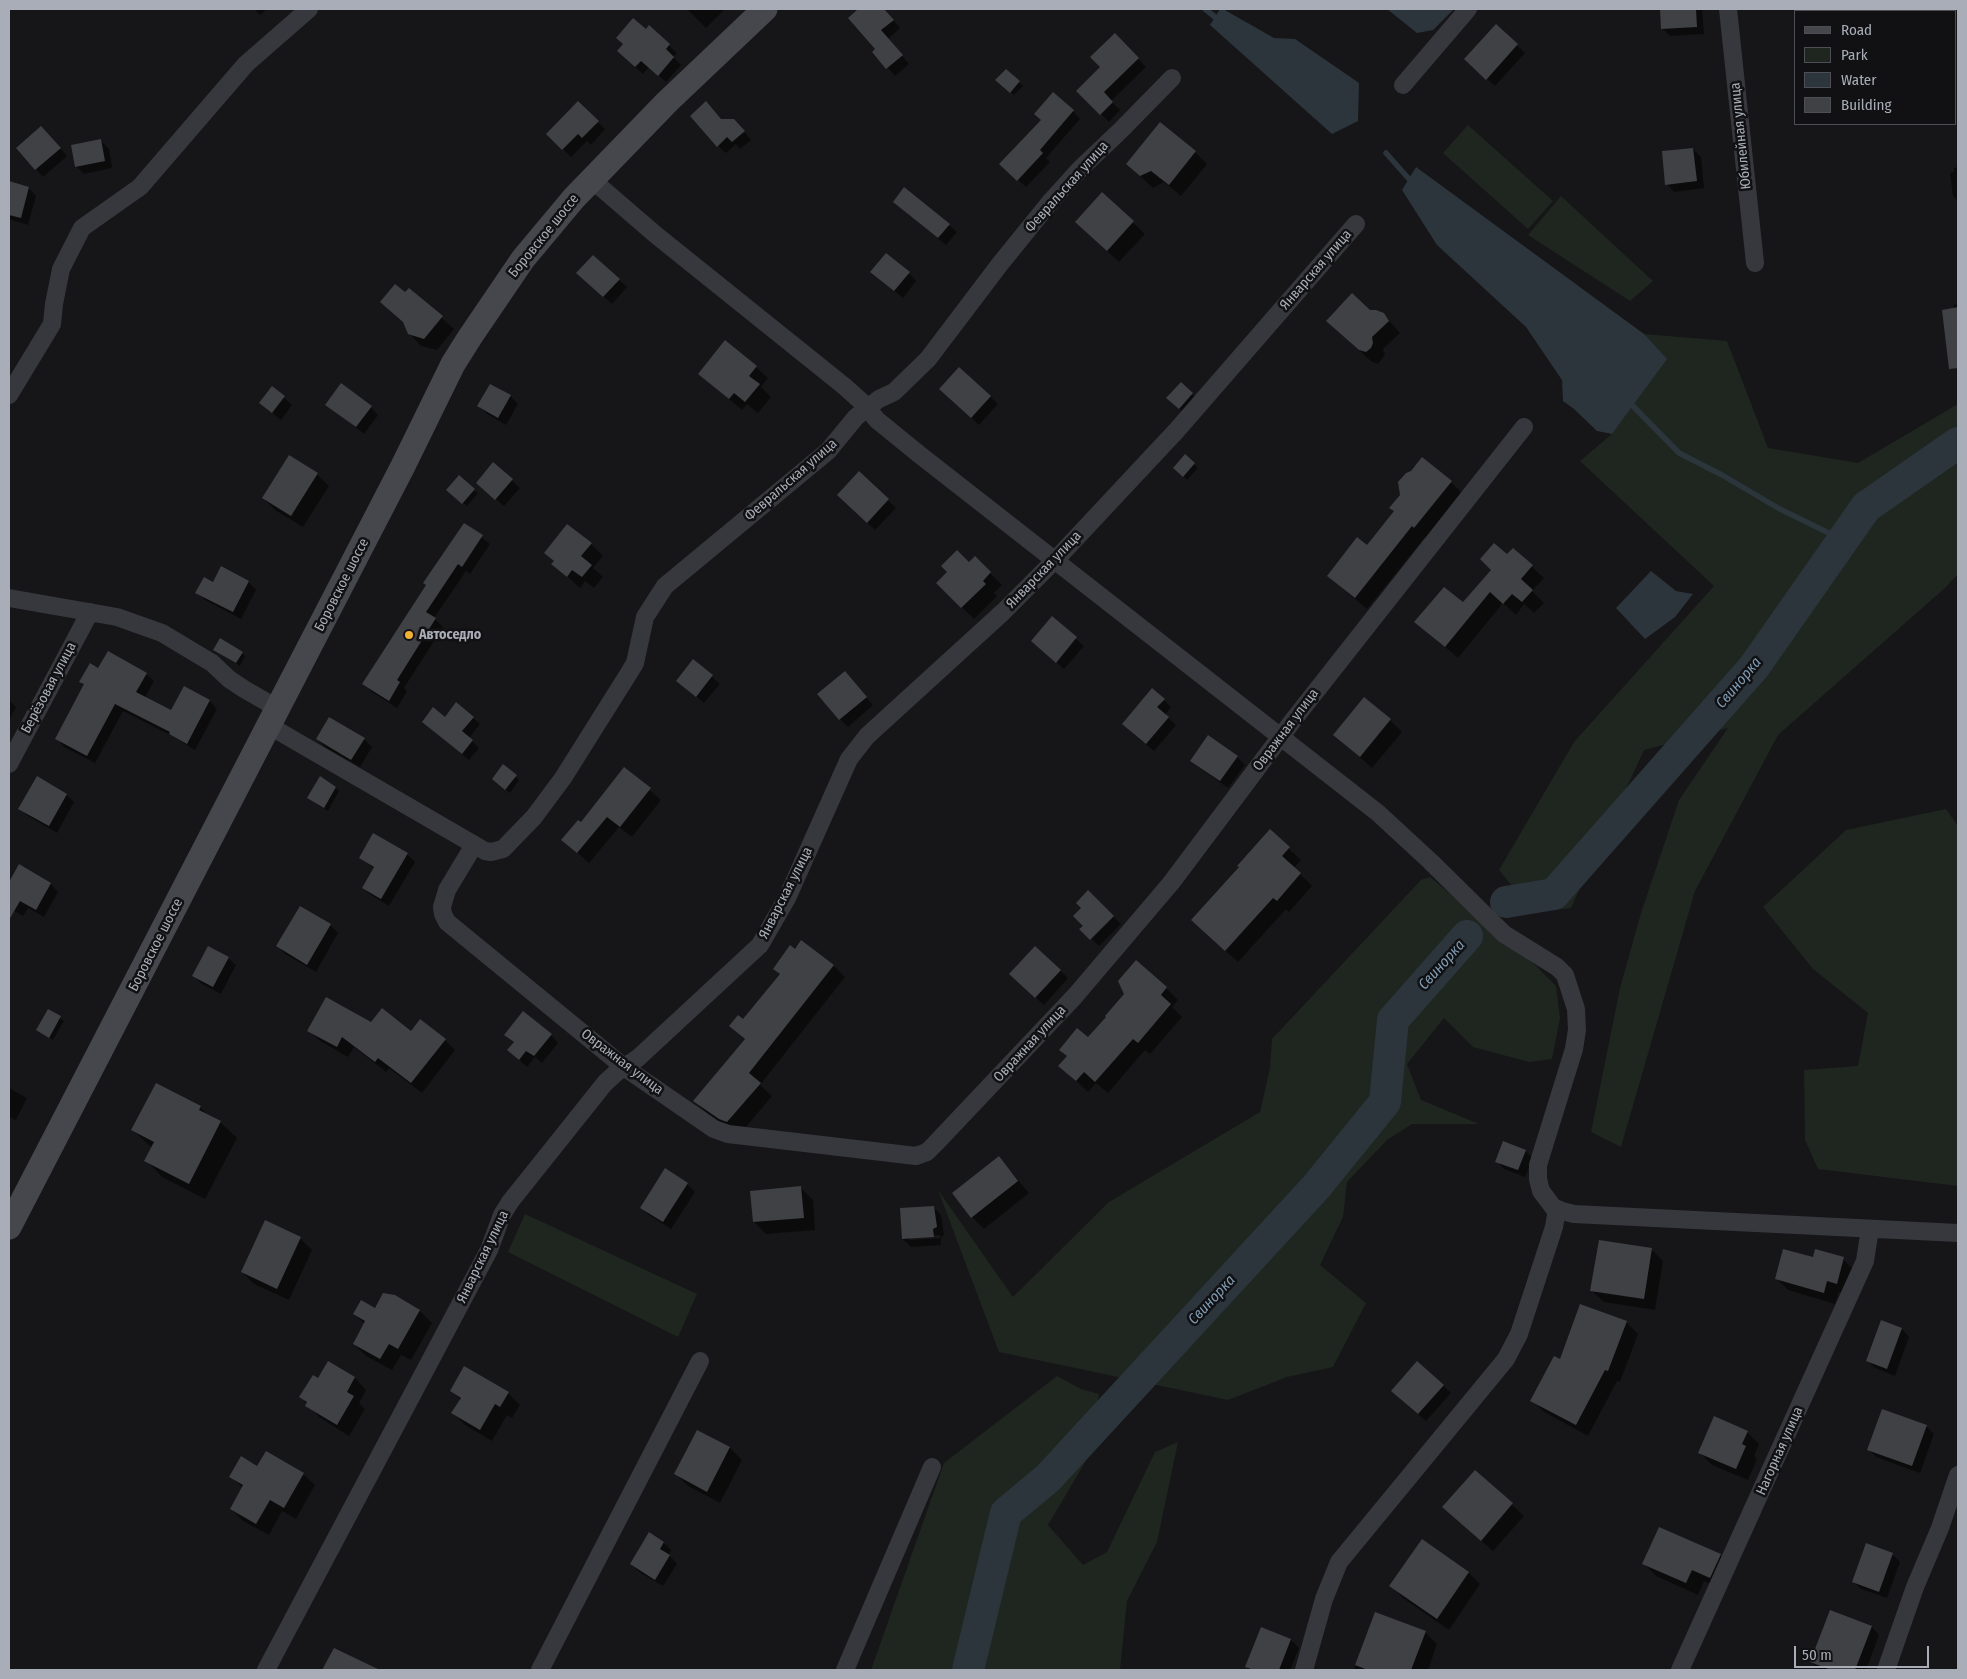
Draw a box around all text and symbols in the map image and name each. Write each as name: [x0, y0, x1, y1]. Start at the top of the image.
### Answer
legend: [1794, 10, 1957, 125]
text: Road: [1841, 21, 1872, 39]
text: Park: [1841, 46, 1868, 64]
text: Water: [1841, 71, 1876, 89]
street label: Юбилейная улица: [1727, 82, 1755, 190]
text: Building: [1841, 96, 1892, 114]
street label: Февральская улица: [1022, 138, 1112, 236]
street label: Боровское шоссе: [505, 191, 583, 281]
street label: Январская улица: [1277, 226, 1355, 314]
street label: Февральская улица: [741, 435, 841, 525]
street label: Январская улица: [1003, 528, 1085, 612]
street label: Боровское шоссе: [311, 536, 373, 634]
place label: Автоседло: [419, 627, 481, 643]
marker: Автоседло: [403, 629, 415, 641]
street label: Берёзовая улица: [18, 640, 80, 736]
water label: Свинорка: [1713, 654, 1765, 712]
street label: Овражная улица: [1250, 686, 1322, 774]
street label: Январская улица: [756, 844, 816, 942]
street label: Боровское шоссе: [125, 896, 187, 994]
water label: Свинорка: [1415, 936, 1469, 994]
street label: Овражная улица: [990, 1002, 1070, 1086]
street label: Овражная улица: [578, 1026, 666, 1098]
street label: Январская улица: [453, 1208, 513, 1306]
water label: Свинорка: [1185, 1272, 1239, 1328]
street label: Нагорная улица: [1753, 1404, 1807, 1498]
scale bar: [1797, 1636, 1932, 1668]
text: 50 m: [1802, 1646, 1832, 1664]

